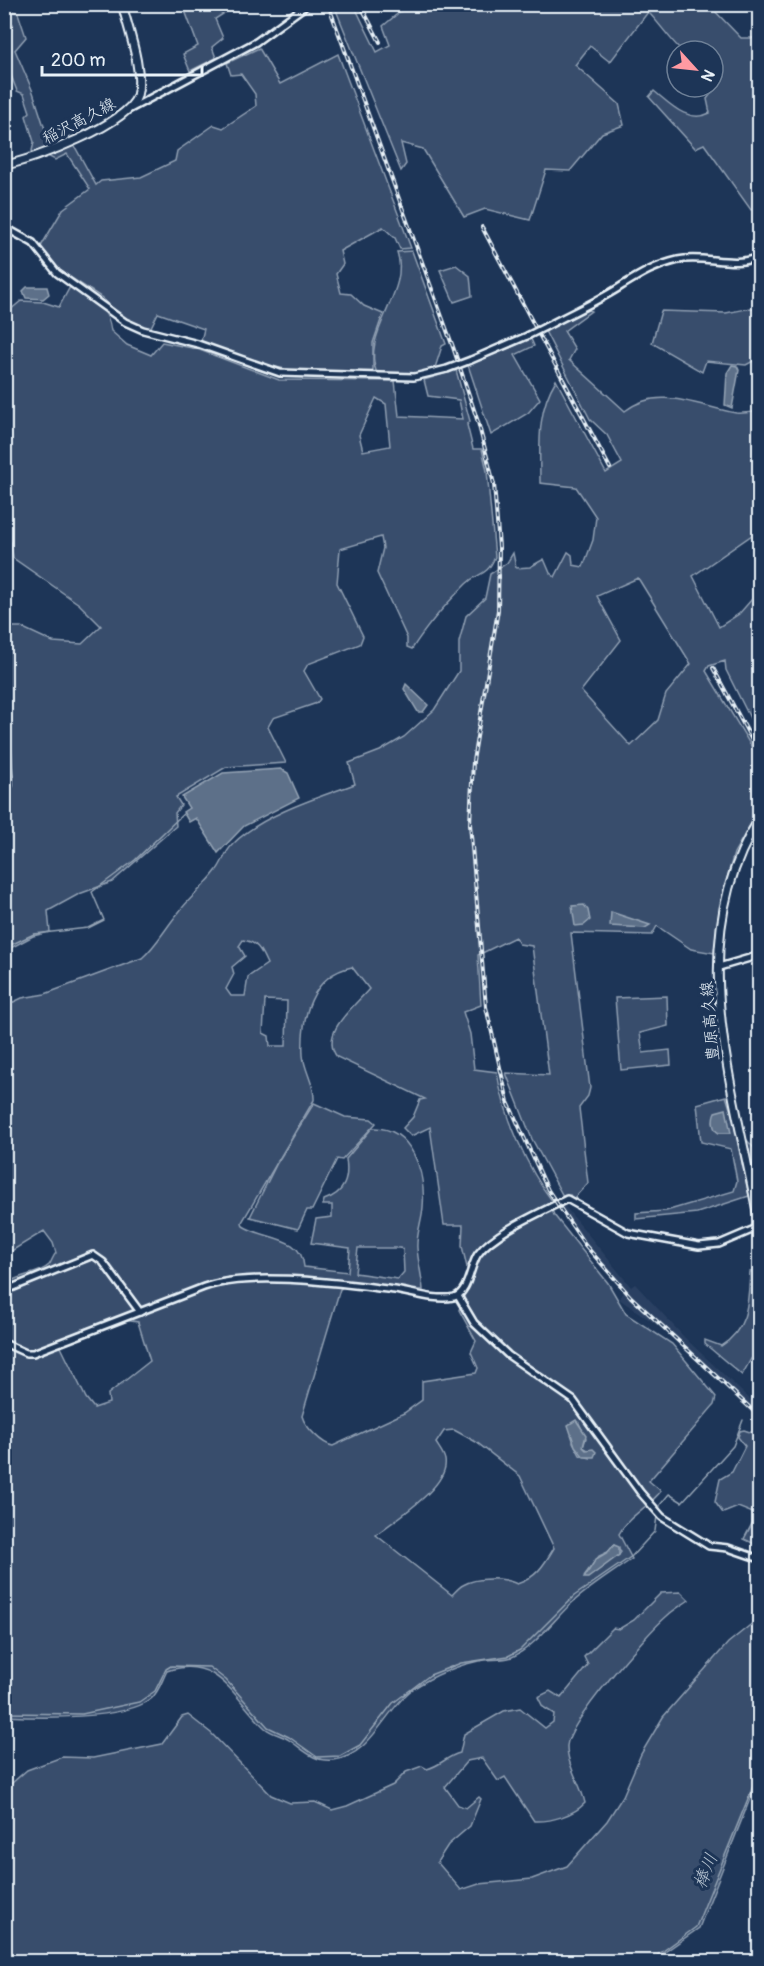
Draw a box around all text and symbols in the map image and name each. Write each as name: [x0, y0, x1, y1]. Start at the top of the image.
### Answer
scale bar: [42, 39, 202, 77]
north arrow: [665, 39, 725, 99]
text: 200 m: [51, 49, 106, 72]
text: N: [696, 66, 719, 85]
street label: 稲沢高久線: [39, 93, 119, 149]
street label: 豊原高久線: [697, 980, 723, 1062]
water label: 棒川: [689, 1850, 723, 1892]

